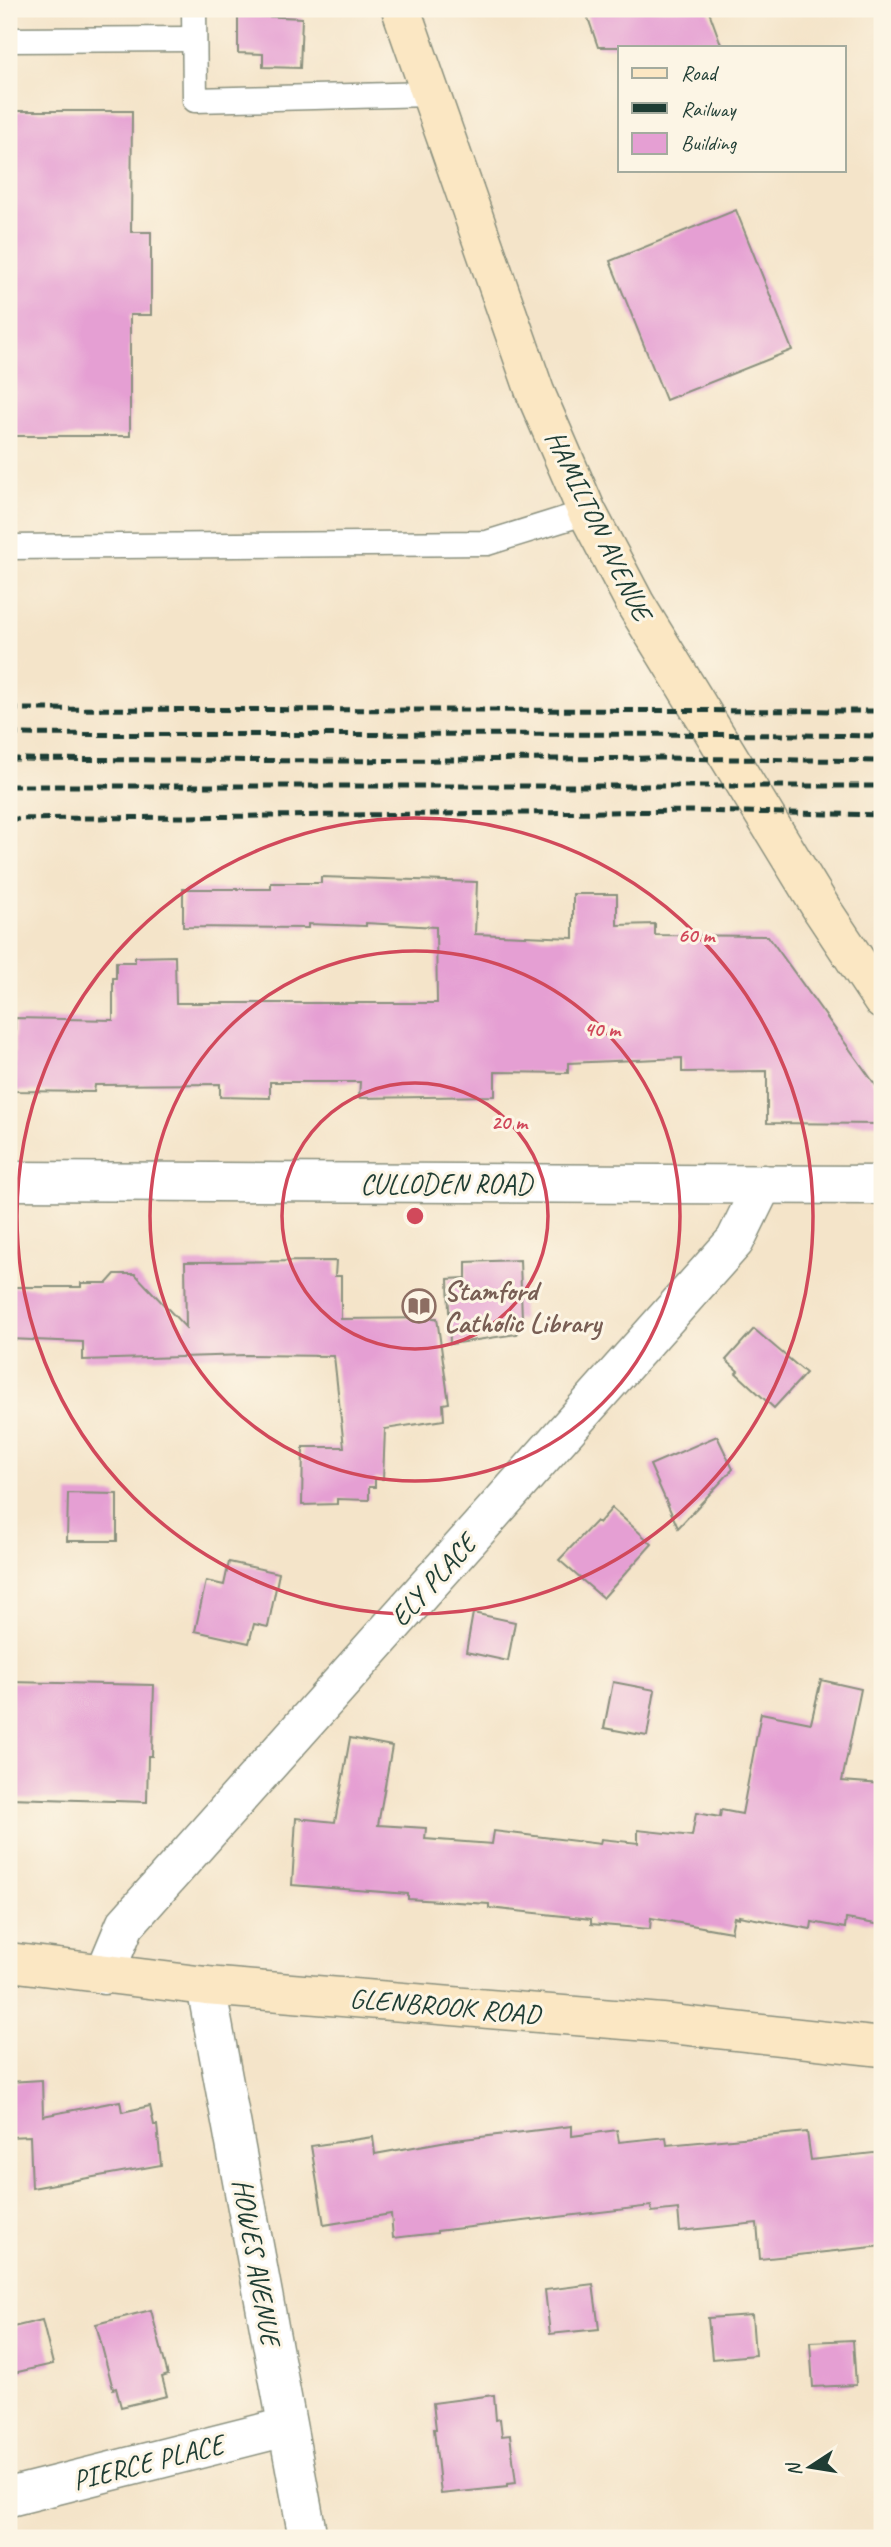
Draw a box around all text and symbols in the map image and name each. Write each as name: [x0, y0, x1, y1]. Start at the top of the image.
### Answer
legend: [618, 46, 846, 172]
text: Road: [681, 60, 720, 86]
text: Railway: [681, 96, 737, 122]
text: Building: [681, 130, 738, 156]
street label: HAMILTON AVENUE: [538, 424, 661, 629]
text: 60 m: [678, 922, 716, 948]
text: 40 m: [584, 1016, 622, 1042]
text: 20 m: [491, 1109, 529, 1135]
street label: CULLODEN ROAD: [360, 1166, 535, 1201]
centre of rings: [403, 1204, 427, 1228]
place label: Stamford Catholic Library: [444, 1273, 603, 1341]
library icon: Stamford Catholic Library: [400, 1287, 438, 1325]
street label: ELY PLACE: [382, 1524, 486, 1633]
street label: GLENBROOK ROAD: [348, 1980, 544, 2032]
street label: HOWES AVENUE: [225, 2176, 289, 2352]
street label: PIERCE PLACE: [69, 2425, 231, 2498]
north arrow: [776, 2432, 846, 2502]
text: N: [781, 2459, 807, 2479]

